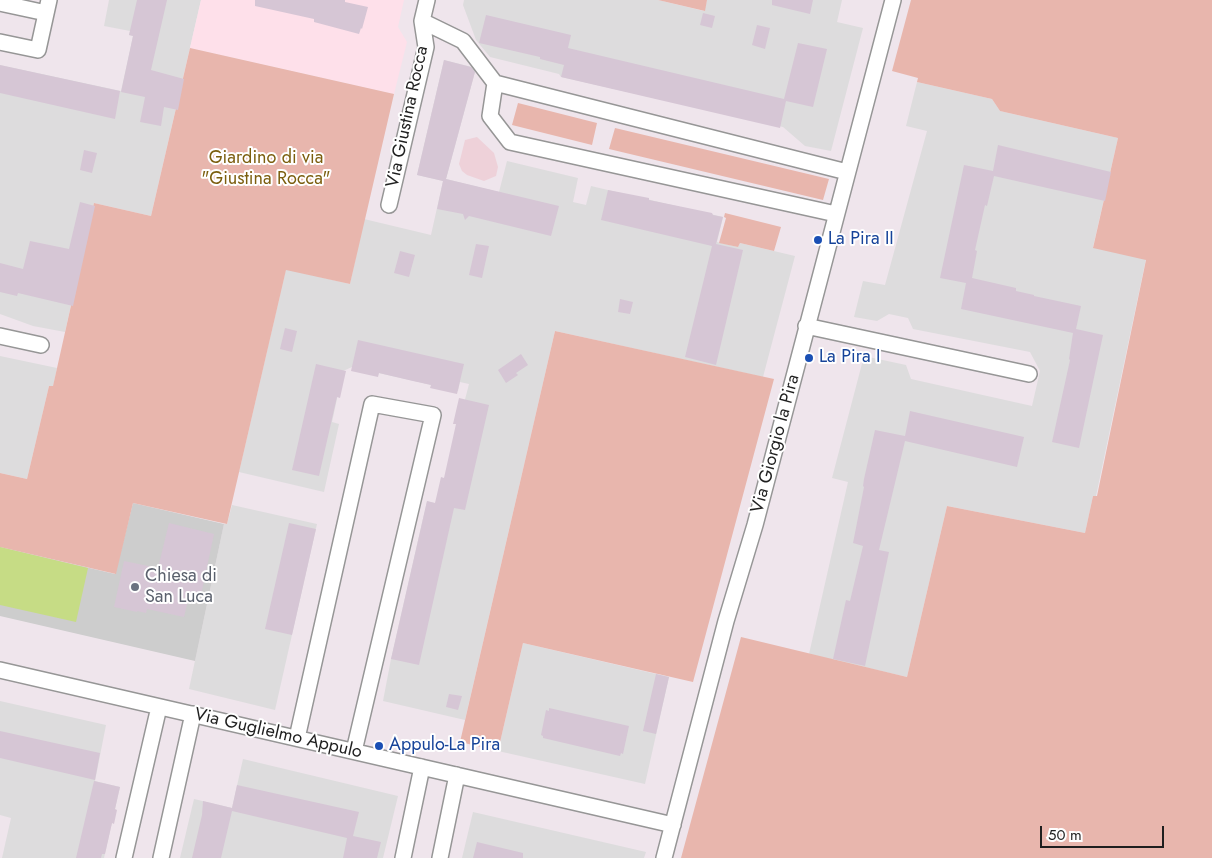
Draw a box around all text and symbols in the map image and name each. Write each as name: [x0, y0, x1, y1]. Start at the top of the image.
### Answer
street label: Via Giustina Rocca: [382, 44, 434, 190]
park label: Giardino di via "Giustina Rocca": [201, 148, 331, 190]
place label: La Pira II: [828, 229, 894, 251]
marker: La Pira II: [812, 234, 824, 246]
place label: La Pira I: [819, 347, 880, 369]
marker: La Pira I: [803, 352, 815, 364]
street label: Via Giorgio la Pira: [747, 372, 805, 516]
place label: Chiesa di San Luca: [145, 566, 217, 608]
marker: Chiesa di San Luca: [129, 581, 141, 593]
street label: Via Guglielmo Appulo: [192, 704, 364, 764]
place label: Appulo-La Pira: [389, 735, 500, 757]
marker: Appulo-La Pira: [373, 740, 385, 752]
scale bar: [1042, 816, 1166, 848]
text: 50 m: [1048, 824, 1082, 846]

